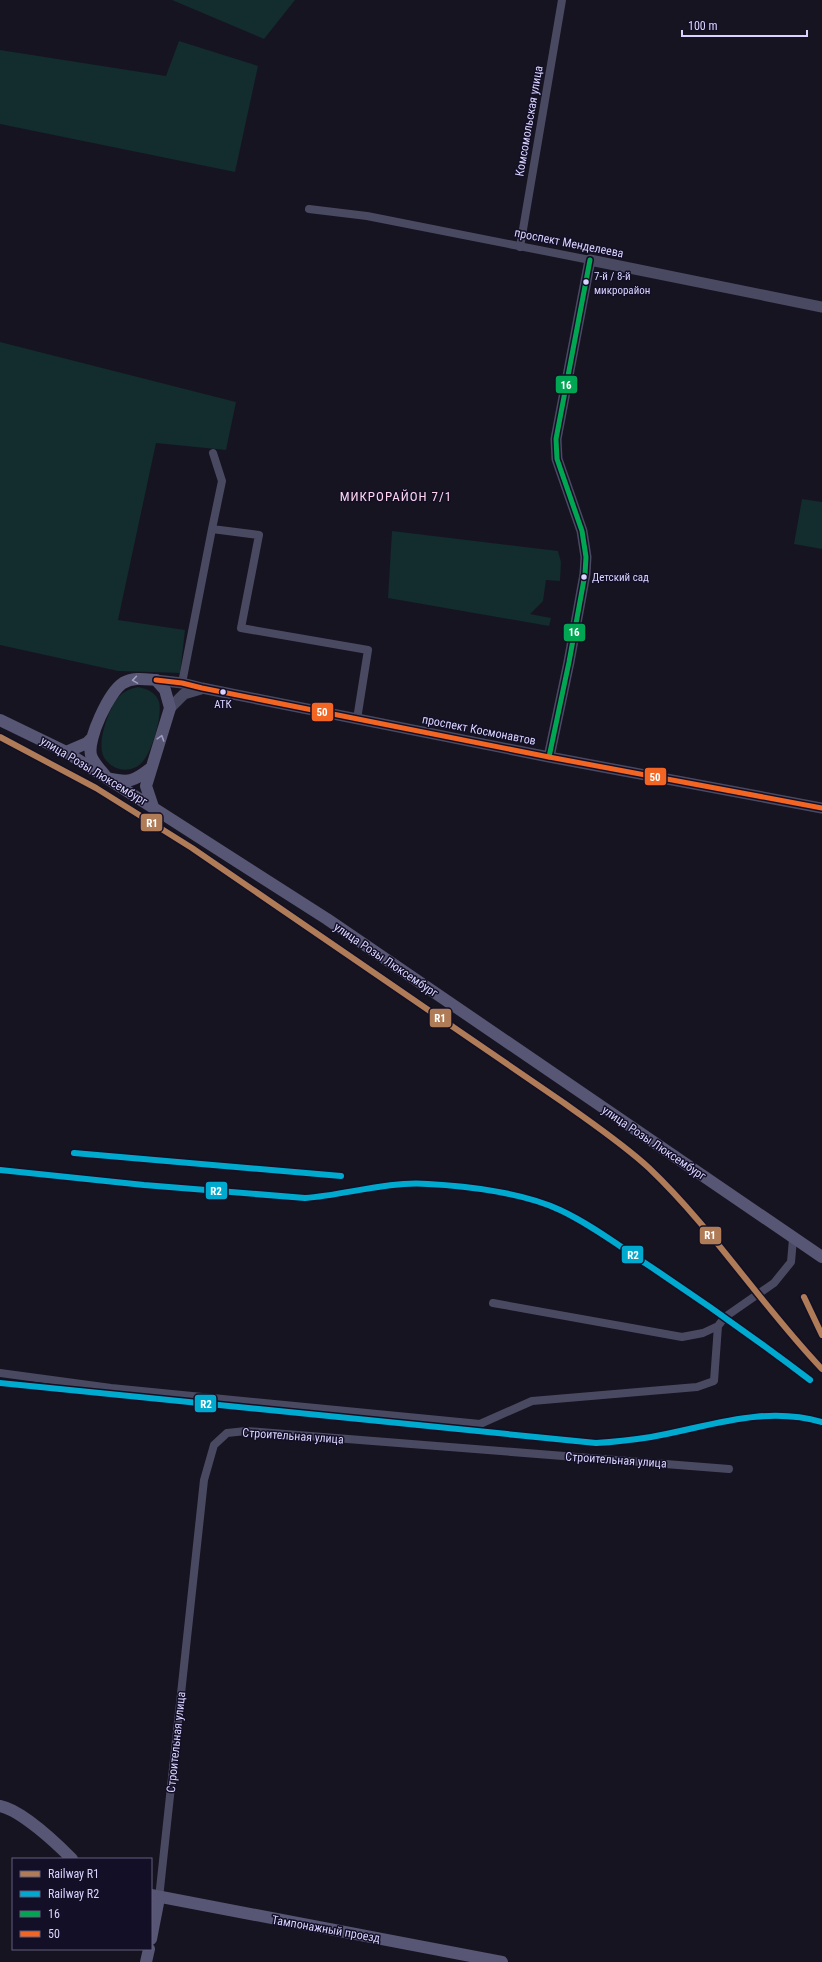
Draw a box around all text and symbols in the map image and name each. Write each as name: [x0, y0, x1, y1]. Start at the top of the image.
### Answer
scale bar: [682, 12, 807, 38]
text: 100 m: [688, 19, 718, 33]
street label: Комсомольская улица: [512, 64, 546, 177]
street label: проспект Менделеева: [513, 226, 625, 261]
place label: 7-й / 8-й микрорайон: [594, 270, 650, 297]
marker: 7-й / 8-й микрорайон: [581, 277, 591, 287]
line badge: 16: [555, 375, 578, 394]
text: 16: [560, 379, 572, 392]
district label: МИКРОРАЙОН 7/1: [340, 489, 452, 504]
place label: Детский сад: [592, 571, 649, 584]
marker: Детский сад: [579, 572, 589, 582]
line badge: 16: [563, 623, 586, 642]
text: 16: [568, 626, 580, 639]
one-way arrow: [132, 675, 138, 684]
marker: АТК: [218, 687, 228, 697]
place label: АТК: [214, 698, 233, 711]
line badge: 50: [311, 702, 334, 722]
text: 50: [316, 706, 328, 719]
street label: проспект Космонавтов: [421, 712, 537, 748]
street label: улица Розы Люксембург: [38, 734, 150, 809]
one-way arrow: [156, 734, 164, 741]
line badge: 50: [644, 767, 667, 786]
text: 50: [649, 771, 661, 784]
line badge: R1: [140, 813, 163, 832]
text: R1: [146, 817, 158, 830]
street label: улица Розы Люксембург: [331, 920, 441, 1000]
line badge: R1: [429, 1008, 452, 1028]
text: R1: [434, 1012, 446, 1025]
street label: улица Розы Люксембург: [599, 1103, 709, 1183]
line badge: R2: [205, 1181, 228, 1200]
text: R2: [210, 1185, 222, 1198]
line badge: R1: [699, 1226, 722, 1245]
text: R1: [704, 1229, 716, 1242]
line badge: R2: [621, 1245, 644, 1264]
text: R2: [627, 1249, 639, 1262]
line badge: R2: [194, 1394, 217, 1413]
text: R2: [200, 1398, 212, 1411]
street label: Строительная улица: [242, 1425, 344, 1447]
street label: Строительная улица: [565, 1449, 667, 1471]
street label: Строительная улица: [164, 1691, 188, 1793]
legend: [12, 1858, 152, 1950]
text: Railway R1: [48, 1867, 99, 1881]
text: Railway R2: [48, 1887, 99, 1901]
text: 16: [48, 1907, 60, 1921]
street label: Тампонажный проезд: [271, 1913, 382, 1946]
text: 50: [48, 1927, 60, 1941]

